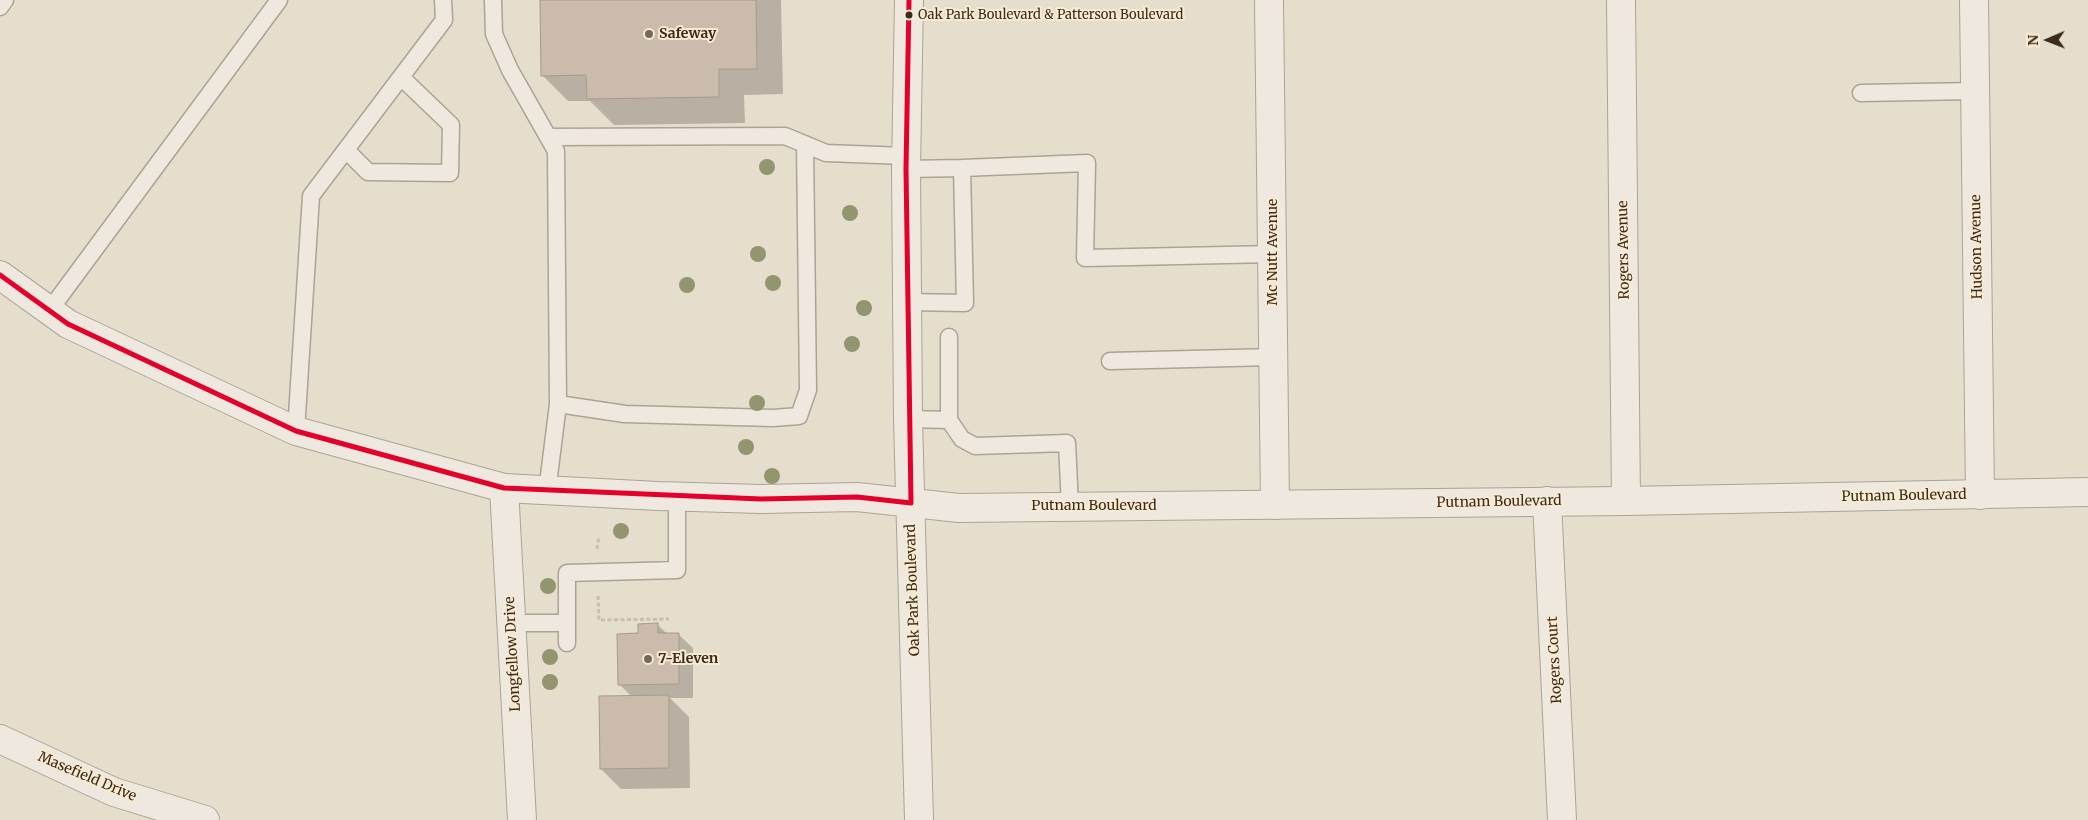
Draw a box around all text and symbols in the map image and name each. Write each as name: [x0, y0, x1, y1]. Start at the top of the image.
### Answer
place label: Oak Park Boulevard & Patterson Boulevard: [918, 7, 1183, 23]
marker: Oak Park Boulevard & Patterson Boulevard: [904, 10, 914, 20]
north arrow: [2023, 15, 2073, 65]
place label: Safeway: [659, 26, 716, 42]
marker: Safeway: [643, 28, 655, 40]
text: N: [2024, 35, 2042, 46]
street label: Hudson Avenue: [1968, 194, 1986, 300]
street label: Mc Nutt Avenue: [1265, 199, 1281, 305]
street label: Rogers Avenue: [1615, 200, 1633, 300]
street label: Putnam Boulevard: [1841, 487, 1967, 505]
street label: Putnam Boulevard: [1436, 493, 1562, 511]
street label: Putnam Boulevard: [1031, 498, 1157, 514]
street label: Oak Park Boulevard: [902, 524, 924, 656]
street label: Longfellow Drive: [502, 596, 524, 712]
street label: Rogers Court: [1544, 616, 1566, 704]
place label: 7-Eleven: [658, 651, 718, 667]
marker: 7-Eleven: [642, 653, 654, 665]
street label: Masefield Drive: [35, 749, 139, 805]

